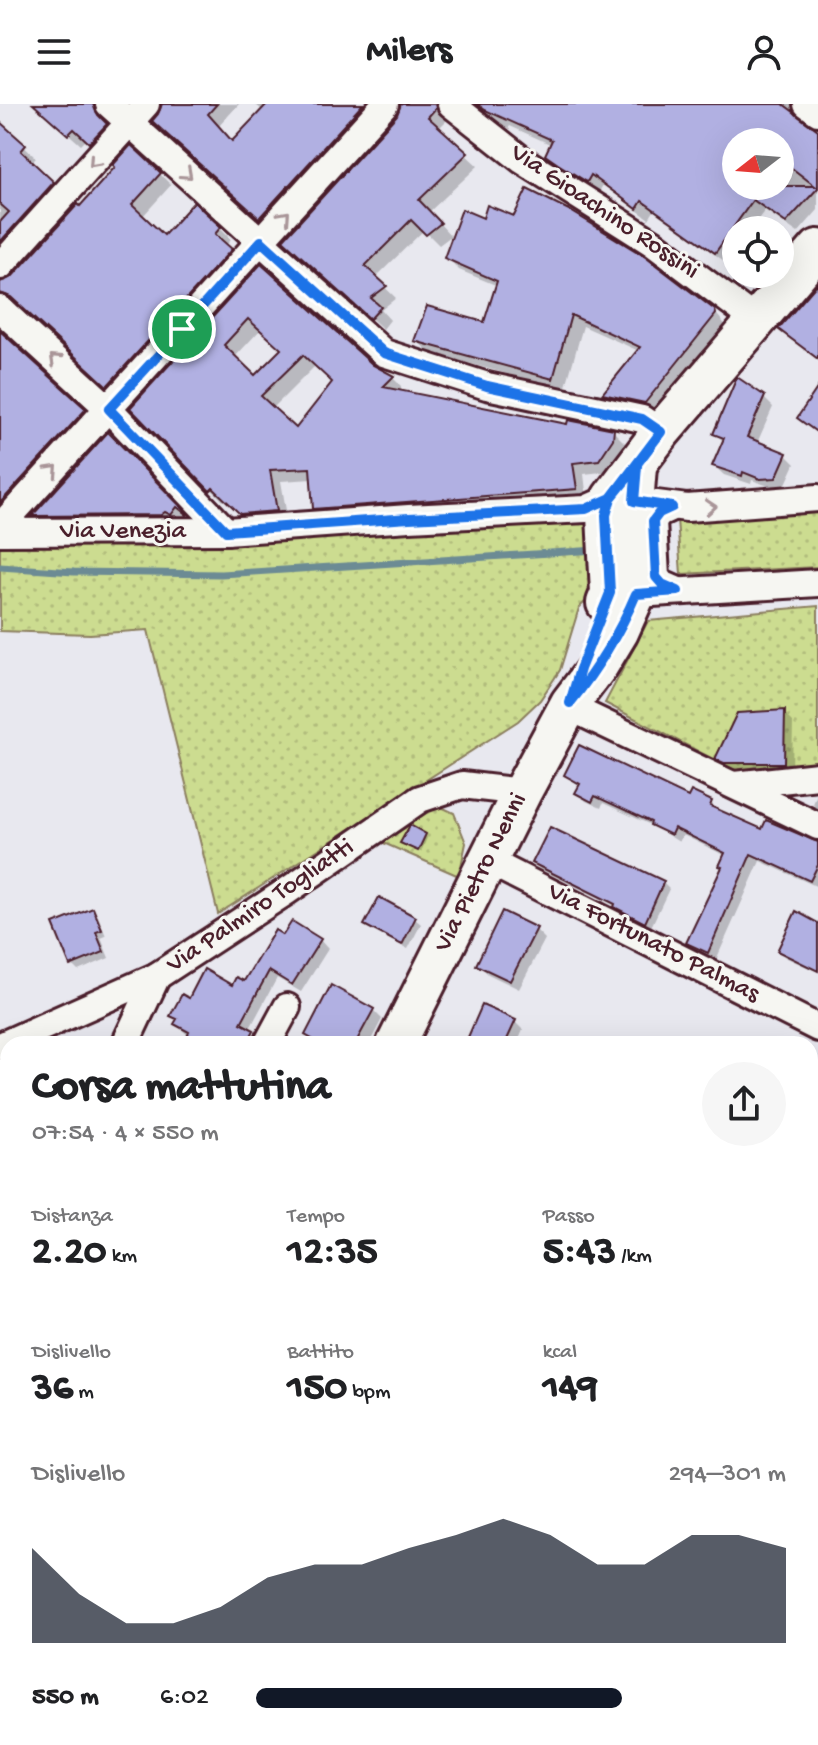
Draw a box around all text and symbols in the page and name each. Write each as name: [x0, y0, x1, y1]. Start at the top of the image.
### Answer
icon: menu: [32, 30, 76, 74]
icon: person: [742, 30, 786, 74]
text: Milers: [366, 31, 452, 74]
north arrow: [722, 128, 794, 200]
map controls: [722, 128, 794, 288]
street label: Via Gioachino Rossini: [503, 138, 704, 288]
one-way arrow: [88, 153, 103, 167]
one-way arrow: [178, 165, 193, 179]
one-way arrow: [275, 210, 289, 225]
button: locate: [722, 216, 794, 288]
pin: [148, 295, 216, 363]
icon: arrive: [160, 307, 204, 351]
one-way arrow: [49, 354, 64, 368]
one-way arrow: [44, 464, 58, 479]
one-way arrow: [705, 498, 718, 515]
street label: Via Venezia: [59, 517, 188, 548]
street label: Via Pietro Nenni: [428, 788, 535, 959]
street label: Via Palmiro Togliatti: [161, 833, 360, 982]
street label: Via Fortunato Palmas: [541, 877, 765, 1011]
button: share: [702, 1062, 786, 1146]
text: Corsa mattutina: [32, 1063, 330, 1115]
text: 07:54 · 4 × 550 m: [32, 1119, 219, 1150]
text: Distanza: [32, 1204, 113, 1230]
text: Tempo: [287, 1204, 345, 1230]
text: Passo: [543, 1204, 595, 1230]
text: 2.20: [32, 1230, 107, 1277]
text: 12:35: [287, 1230, 377, 1277]
text: 5:43: [543, 1230, 616, 1277]
text: km: [107, 1244, 137, 1270]
text: /km: [616, 1244, 652, 1270]
text: Dislivello: [32, 1340, 111, 1366]
text: Battito: [287, 1340, 354, 1366]
text: kcal: [543, 1340, 577, 1366]
text: 36: [32, 1366, 73, 1413]
text: 150: [287, 1366, 347, 1413]
text: 149: [543, 1366, 598, 1413]
text: m: [73, 1380, 94, 1406]
text: bpm: [347, 1380, 391, 1406]
text: Dislivello: [32, 1460, 125, 1491]
text: 294–301 m: [669, 1460, 786, 1491]
text: 550 m: [32, 1683, 99, 1714]
text: 6:02: [160, 1683, 209, 1714]

